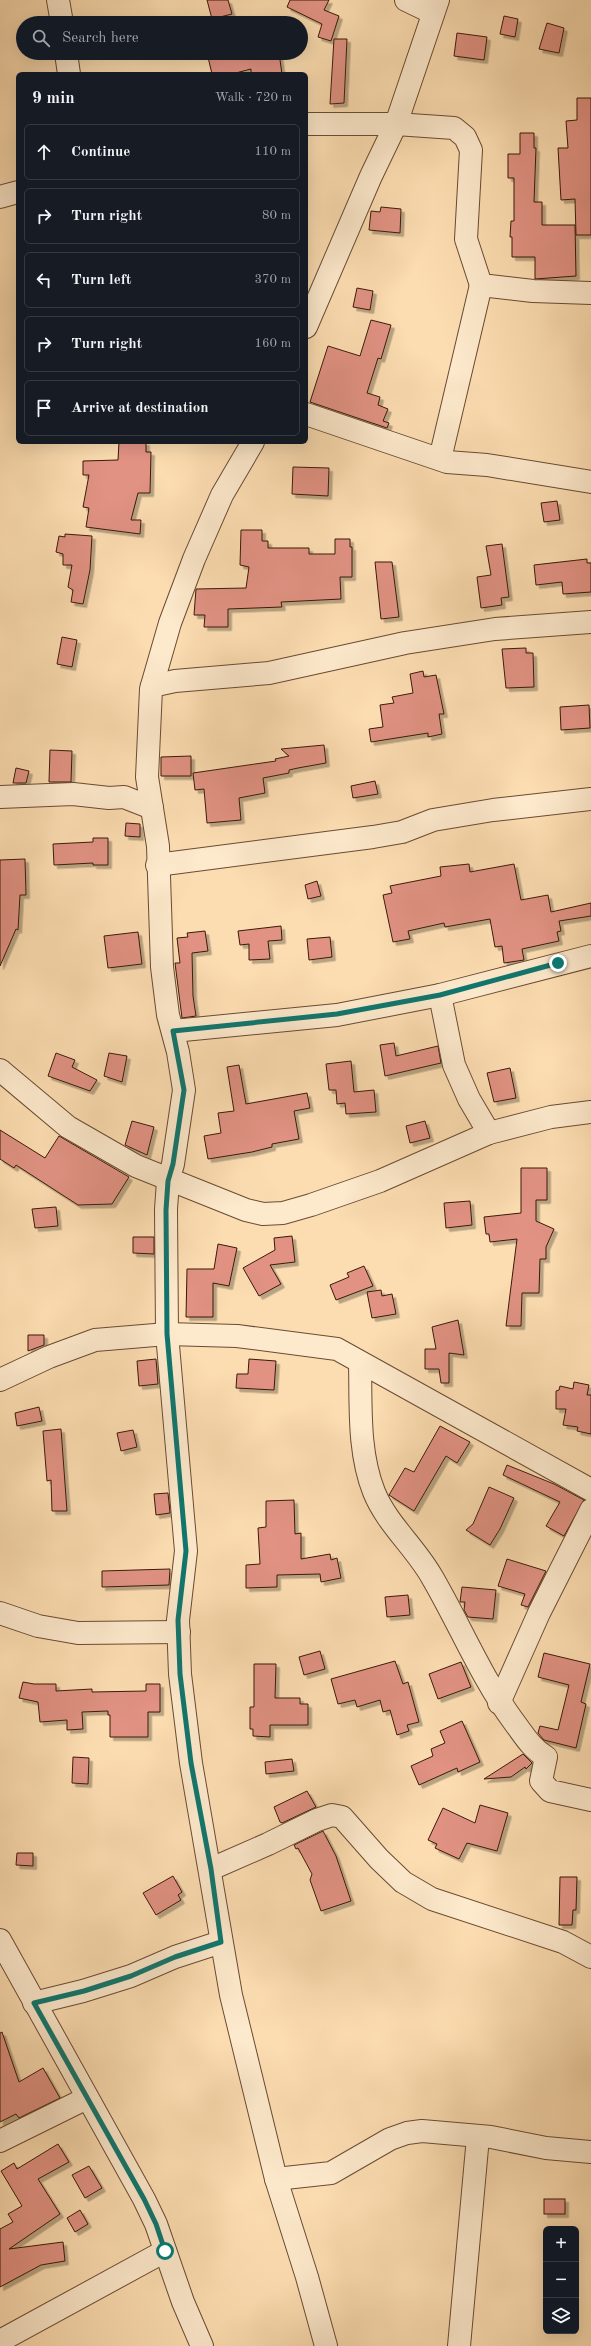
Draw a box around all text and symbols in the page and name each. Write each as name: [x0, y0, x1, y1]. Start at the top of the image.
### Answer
search box: [16, 16, 308, 60]
icon: search: [30, 27, 52, 49]
text: Search here: [62, 31, 139, 46]
text: 9 min: [32, 90, 75, 107]
text: Walk · 720 m: [215, 91, 292, 104]
icon: ahead: [33, 141, 55, 163]
text: Continue: [71, 145, 130, 160]
text: 110 m: [254, 145, 291, 158]
icon: right: [33, 205, 55, 227]
text: Turn right: [71, 209, 142, 224]
text: 80 m: [262, 209, 291, 222]
icon: left: [33, 269, 55, 291]
text: Turn left: [71, 273, 131, 288]
text: 370 m: [254, 273, 291, 286]
icon: right: [33, 333, 55, 355]
text: Turn right: [71, 337, 142, 352]
text: 160 m: [254, 337, 291, 350]
icon: arrive: [33, 397, 55, 419]
text: Arrive at destination: [71, 401, 209, 416]
route end: [549, 954, 567, 972]
map controls: [543, 2226, 579, 2334]
button: +: [543, 2226, 579, 2262]
route start: [156, 2242, 174, 2260]
button: −: [543, 2262, 579, 2298]
button: layers: [543, 2298, 579, 2334]

